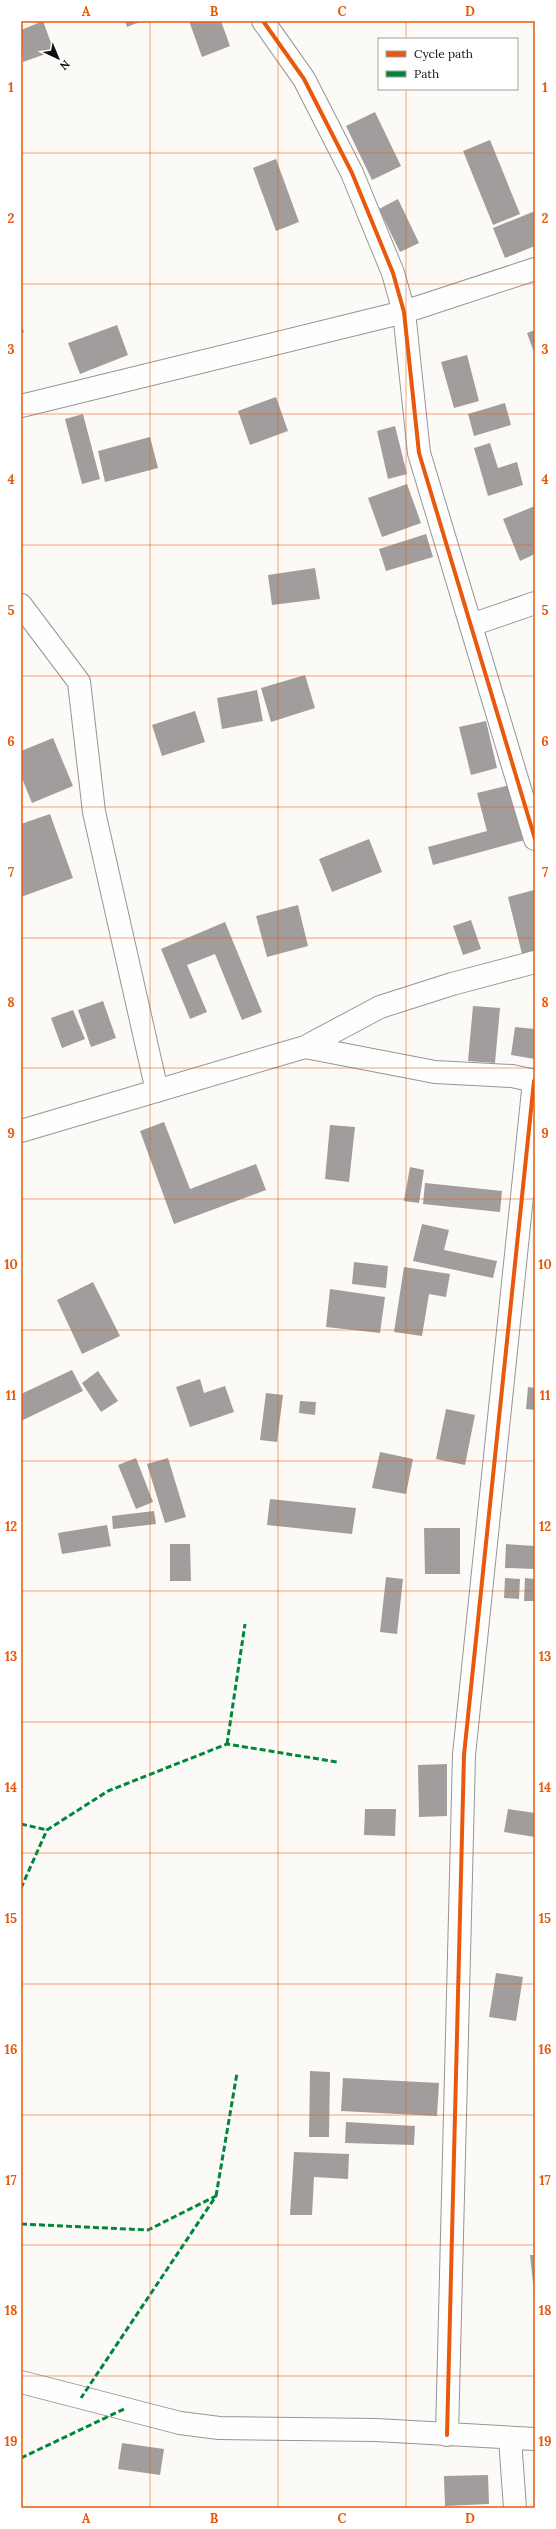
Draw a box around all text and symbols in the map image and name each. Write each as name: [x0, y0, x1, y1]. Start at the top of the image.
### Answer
text: A: [82, 3, 91, 20]
text: B: [210, 3, 219, 20]
text: C: [338, 3, 347, 20]
text: D: [465, 3, 475, 20]
north arrow: [38, 38, 78, 78]
legend: [378, 38, 518, 90]
text: Cycle path: [414, 46, 473, 61]
text: N: [57, 57, 73, 74]
text: Path: [414, 66, 439, 81]
text: 1: [8, 79, 14, 96]
text: 1: [542, 79, 548, 96]
text: 2: [8, 210, 15, 227]
text: 2: [542, 210, 549, 227]
text: 3: [7, 341, 15, 358]
text: 3: [541, 341, 549, 358]
text: 4: [7, 471, 15, 488]
text: 4: [541, 471, 549, 488]
text: 5: [7, 602, 15, 619]
text: 5: [541, 602, 549, 619]
text: 6: [7, 733, 15, 750]
text: 6: [541, 733, 549, 750]
text: 7: [8, 864, 14, 881]
text: 7: [542, 864, 548, 881]
text: 8: [7, 994, 15, 1011]
text: 8: [541, 994, 549, 1011]
text: 9: [7, 1125, 15, 1142]
text: 9: [541, 1125, 549, 1142]
text: 10: [4, 1256, 18, 1273]
text: 10: [538, 1256, 552, 1273]
text: 11: [6, 1387, 16, 1404]
text: 11: [540, 1387, 550, 1404]
text: 12: [5, 1518, 17, 1535]
text: 12: [539, 1518, 551, 1535]
text: 13: [5, 1648, 17, 1665]
text: 13: [539, 1648, 551, 1665]
text: 14: [5, 1779, 17, 1796]
text: 14: [539, 1779, 551, 1796]
text: 15: [5, 1910, 17, 1927]
text: 15: [539, 1910, 551, 1927]
text: 16: [5, 2041, 17, 2058]
text: 16: [539, 2041, 551, 2058]
text: 17: [5, 2172, 17, 2189]
text: 17: [539, 2172, 551, 2189]
text: 18: [5, 2302, 17, 2319]
text: 18: [539, 2302, 551, 2319]
text: 19: [5, 2433, 17, 2450]
text: 19: [539, 2433, 551, 2450]
text: A: [82, 2510, 91, 2527]
text: B: [210, 2510, 219, 2527]
text: C: [338, 2510, 347, 2527]
text: D: [465, 2510, 475, 2527]

